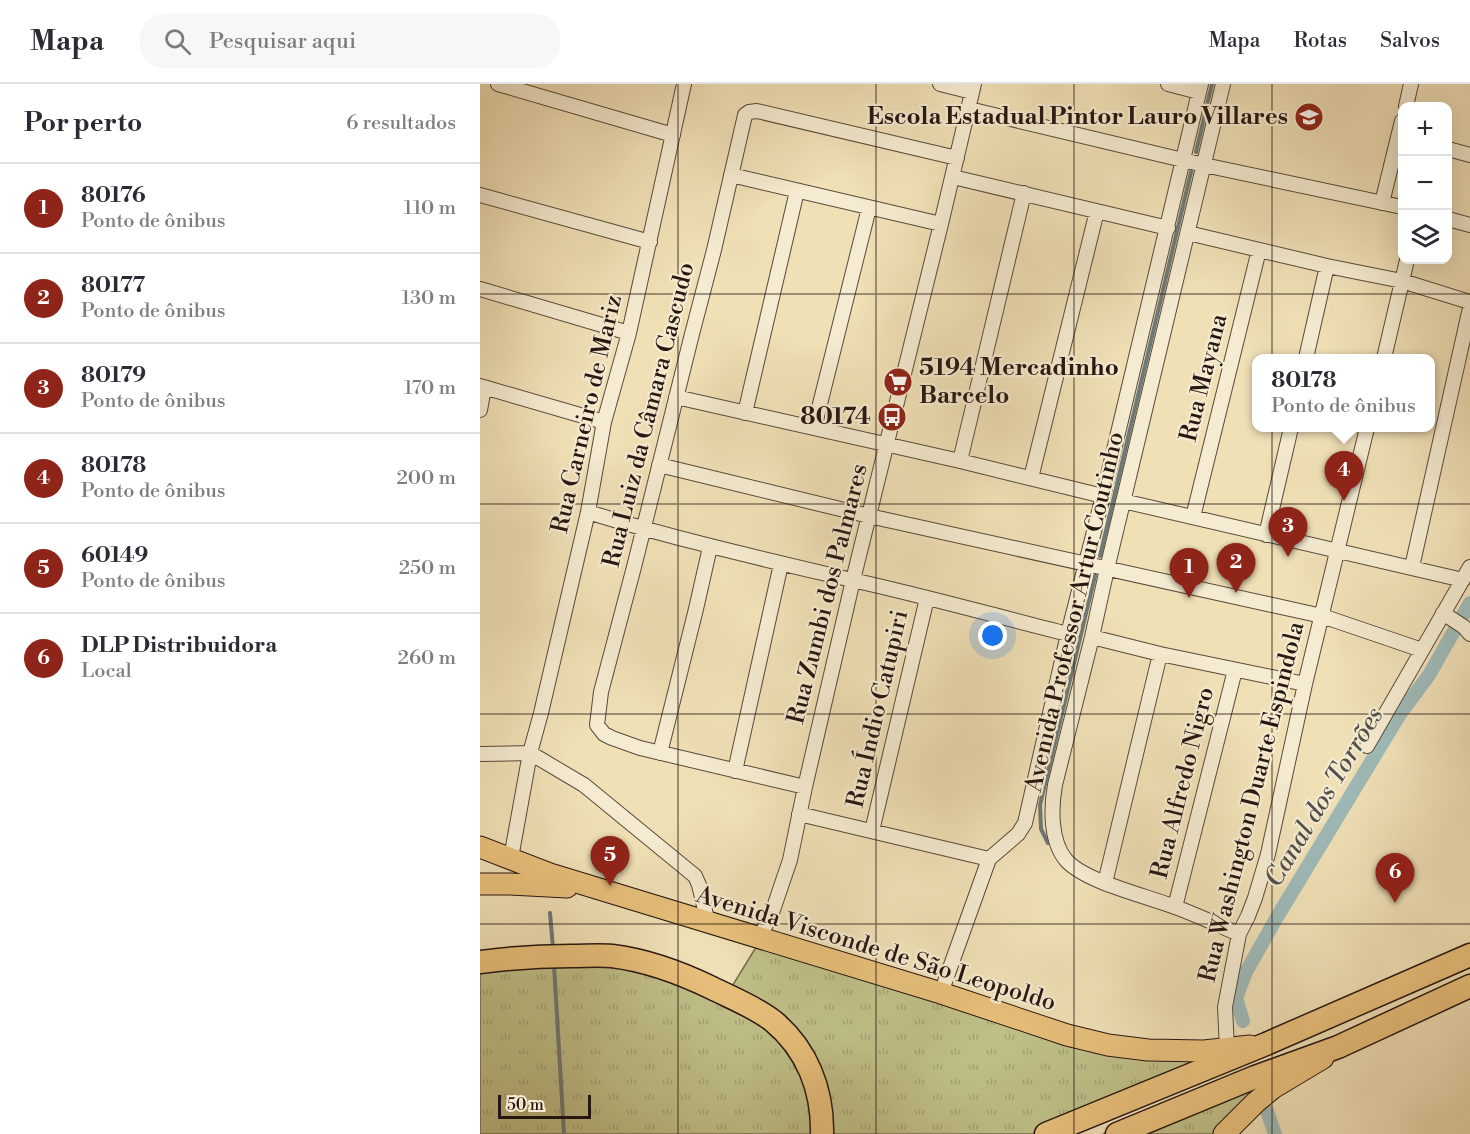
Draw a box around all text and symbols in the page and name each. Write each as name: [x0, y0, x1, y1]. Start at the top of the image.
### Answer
search box: [140, 14, 560, 68]
text: Mapa: [30, 24, 104, 59]
icon: search: [161, 25, 194, 58]
text: Pesquisar aqui: [209, 28, 356, 55]
text: Mapa: [1208, 28, 1260, 54]
text: Rotas: [1293, 28, 1347, 54]
text: Salvos: [1380, 28, 1440, 54]
school or university icon: Escola Estadual Pintor Lauro Villares: [1293, 101, 1325, 133]
place label: Escola Estadual Pintor Lauro Villares: [867, 102, 1288, 132]
map controls: [1398, 102, 1452, 264]
button: +: [1398, 102, 1452, 156]
text: Por perto: [24, 107, 142, 139]
text: 6 resultados: [346, 111, 456, 136]
button: −: [1398, 156, 1452, 210]
text: 80176: [81, 182, 146, 209]
text: 1: [39, 196, 48, 221]
text: 110 m: [404, 196, 456, 221]
text: Ponto de ônibus: [81, 209, 226, 234]
button: layers: [1398, 210, 1452, 264]
street label: Rua Luiz da Câmara Cascudo: [597, 259, 701, 571]
text: 80177: [81, 272, 145, 299]
text: 2: [37, 286, 50, 311]
text: 130 m: [401, 286, 456, 311]
street label: Rua Carneiro de Mariz: [545, 292, 629, 536]
text: Ponto de ônibus: [81, 299, 226, 324]
street label: Rua Mayana: [1174, 310, 1235, 445]
place label: 5194 Mercadinho Barcelo: [919, 353, 1119, 411]
popup: [1252, 354, 1435, 432]
text: 80179: [81, 362, 146, 389]
supermarket icon: 5194 Mercadinho Barcelo: [882, 366, 914, 398]
text: 80178: [1271, 367, 1336, 394]
text: 3: [37, 376, 50, 401]
text: 170 m: [404, 376, 456, 401]
text: Ponto de ônibus: [81, 389, 226, 414]
text: Ponto de ônibus: [1271, 394, 1416, 419]
bus stop icon: 80174: [876, 401, 908, 433]
place label: 80174: [800, 402, 871, 432]
street label: Avenida Professor Artur Coutinho: [1019, 429, 1131, 796]
text: 80178: [81, 452, 146, 479]
pin: 4: [1324, 452, 1364, 501]
street label: Rua Zumbi dos Palmares: [781, 461, 875, 727]
text: 4: [37, 466, 50, 491]
text: 200 m: [396, 466, 456, 491]
text: Ponto de ônibus: [81, 479, 226, 504]
pin: 3: [1268, 508, 1308, 557]
text: 60149: [81, 542, 148, 569]
pin: 2: [1216, 544, 1256, 593]
pin: 1: [1170, 548, 1208, 598]
text: 5: [37, 556, 50, 581]
text: 250 m: [399, 556, 456, 581]
text: Ponto de ônibus: [81, 569, 226, 594]
street label: Rua Índio Catupiri: [840, 607, 915, 811]
street label: Rua Washington Duarte Espindola: [1193, 618, 1312, 985]
your location: [978, 621, 1007, 650]
text: DLP Distribuidora: [81, 632, 277, 659]
text: 6: [37, 646, 50, 671]
text: 260 m: [398, 646, 456, 671]
text: Local: [81, 659, 132, 684]
street label: Rua Alfredo Nigro: [1145, 684, 1221, 882]
water label: Canal dos Torrões: [1258, 701, 1390, 893]
pin: 5: [590, 836, 630, 886]
pin: 6: [1376, 854, 1414, 903]
street label: Avenida Visconde de São Leopoldo: [691, 880, 1060, 1018]
scale bar: [498, 1092, 591, 1120]
text: 50 m: [507, 1095, 544, 1115]

